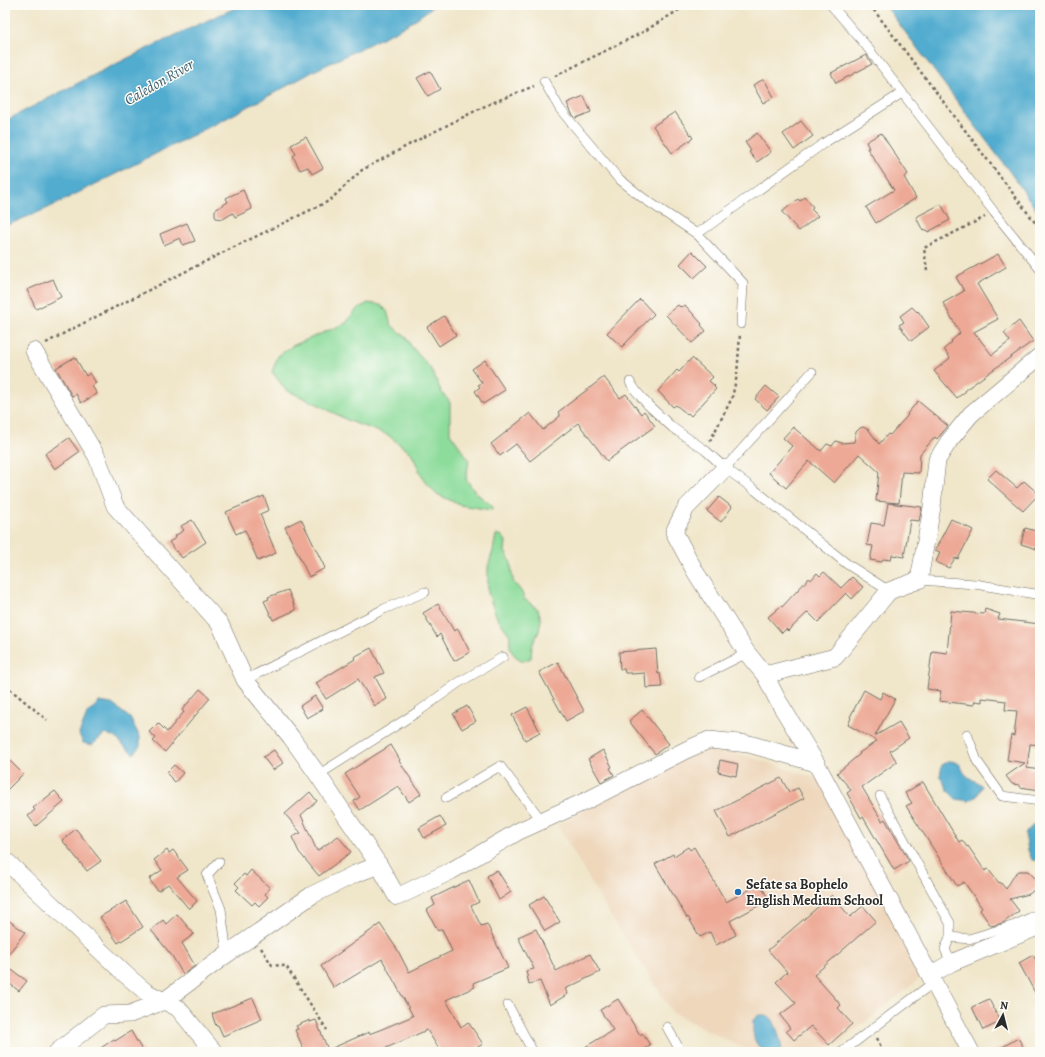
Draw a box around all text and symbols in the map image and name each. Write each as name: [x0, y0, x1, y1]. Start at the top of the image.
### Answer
water label: Caledon River: [121, 54, 198, 110]
place label: Sefate sa Bophelo English Medium School: [746, 875, 883, 910]
marker: Sefate sa Bophelo English Medium School: [733, 887, 743, 897]
north arrow: [983, 995, 1023, 1035]
text: N: [999, 998, 1009, 1014]

